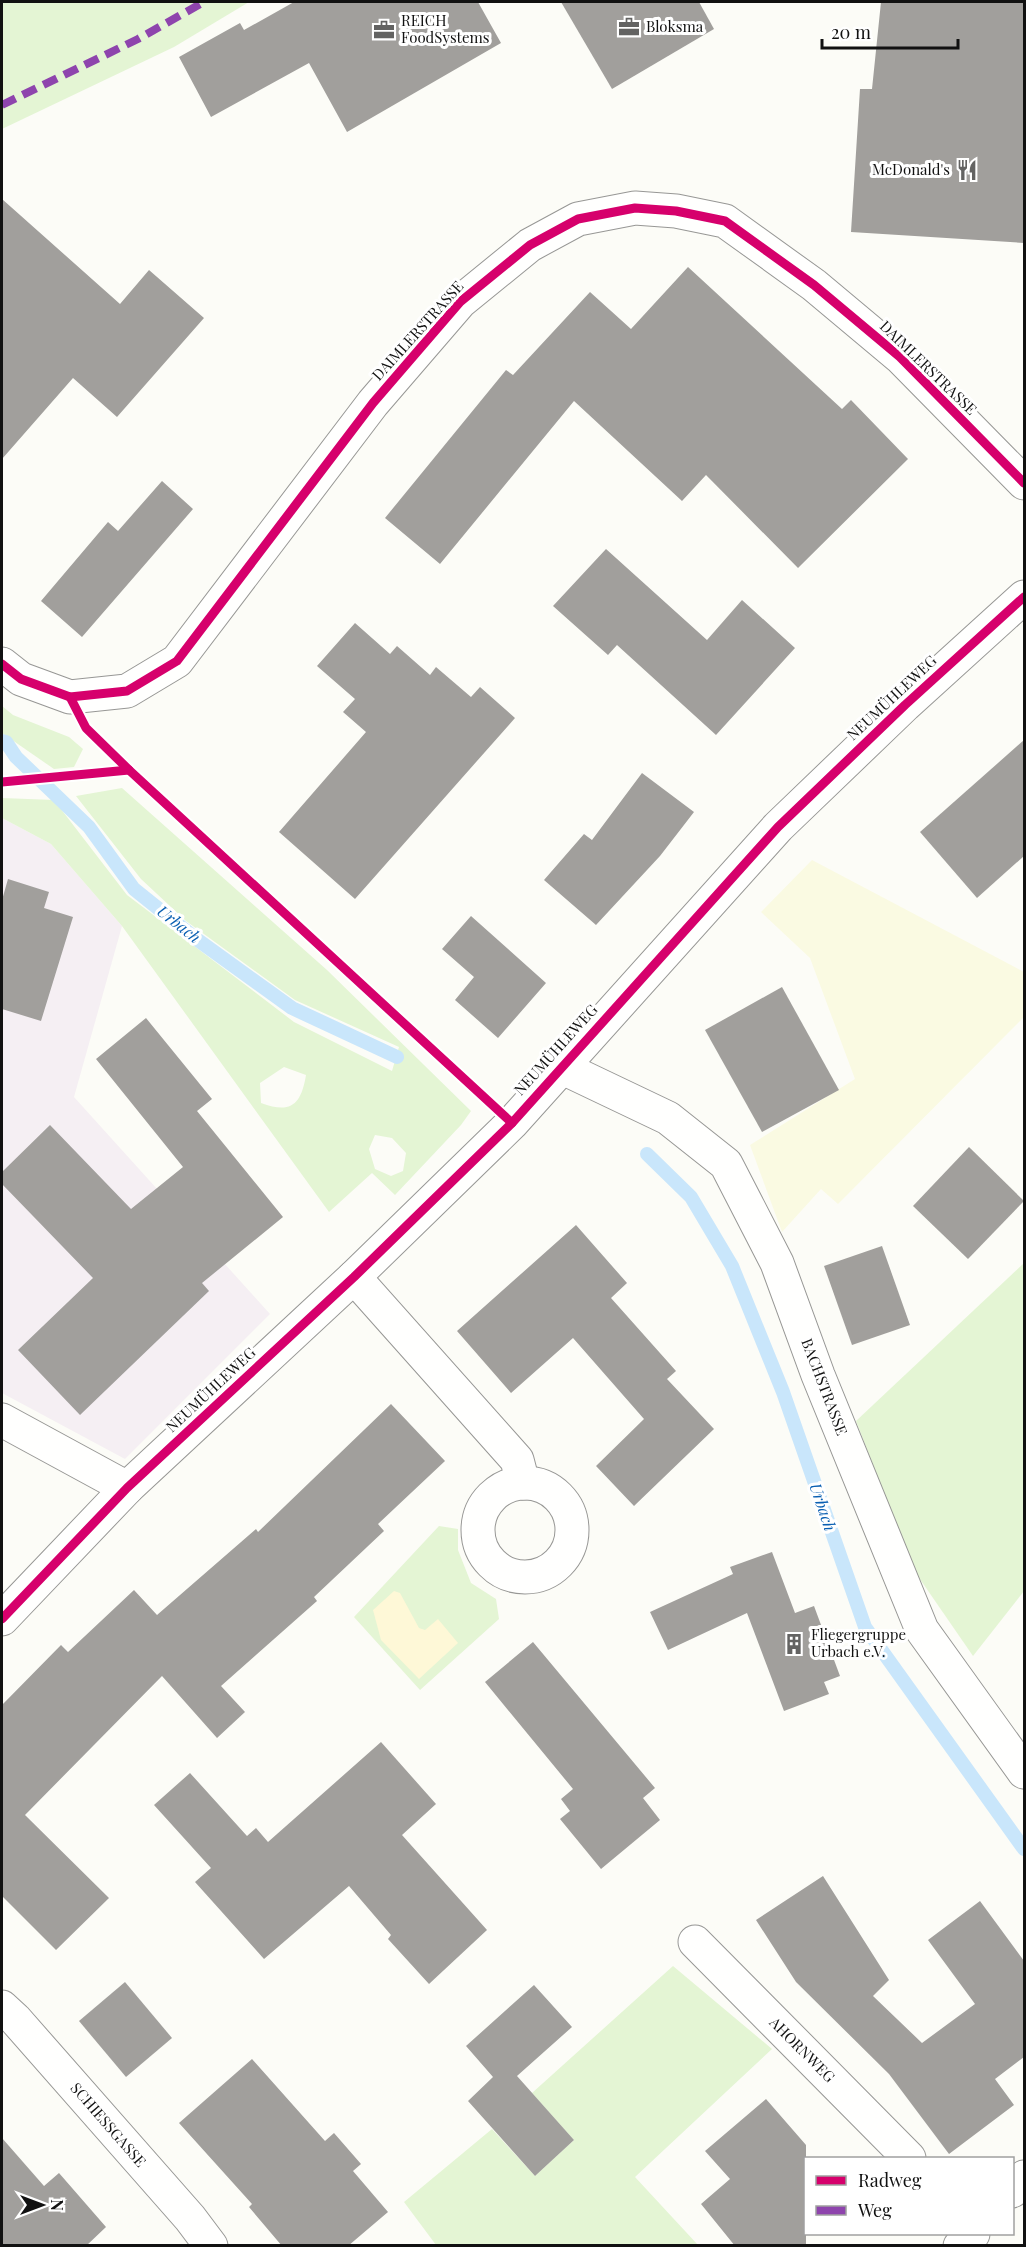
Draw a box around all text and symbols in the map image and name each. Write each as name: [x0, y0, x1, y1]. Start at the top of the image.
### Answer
place label: REICH FoodSystems: [401, 10, 490, 47]
scale bar: [822, 12, 958, 50]
office icon: Bloksma: [617, 15, 641, 39]
place label: Bloksma: [646, 16, 704, 36]
office icon: REICH FoodSystems: [372, 18, 396, 42]
text: 20 m: [831, 20, 871, 44]
restaurant icon: McDonald's: [955, 158, 979, 182]
place label: McDonald's: [872, 159, 950, 179]
street label: DAIMLERSTRASSE: [367, 276, 467, 384]
street label: DAIMLERSTRASSE: [876, 316, 981, 419]
street label: NEUMÜHLEWEG: [842, 650, 941, 744]
water label: Urbach: [153, 900, 205, 947]
street label: NEUMÜHLEWEG: [509, 999, 602, 1099]
street label: BACHSTRASSE: [797, 1335, 853, 1438]
street label: NEUMÜHLEWEG: [161, 1342, 260, 1436]
water label: Urbach: [805, 1480, 841, 1534]
place label: Fliegergruppe Urbach e.V.: [811, 1624, 906, 1661]
building icon: Fliegergruppe Urbach e.V.: [782, 1632, 806, 1656]
street label: AHORNWEG: [765, 2011, 840, 2087]
street label: SCHIESSGASSE: [67, 2078, 151, 2171]
legend: [804, 2157, 1014, 2235]
text: Radweg: [858, 2168, 922, 2192]
north arrow: [12, 2175, 72, 2235]
text: Weg: [857, 2198, 892, 2222]
text: N: [47, 2199, 68, 2211]

